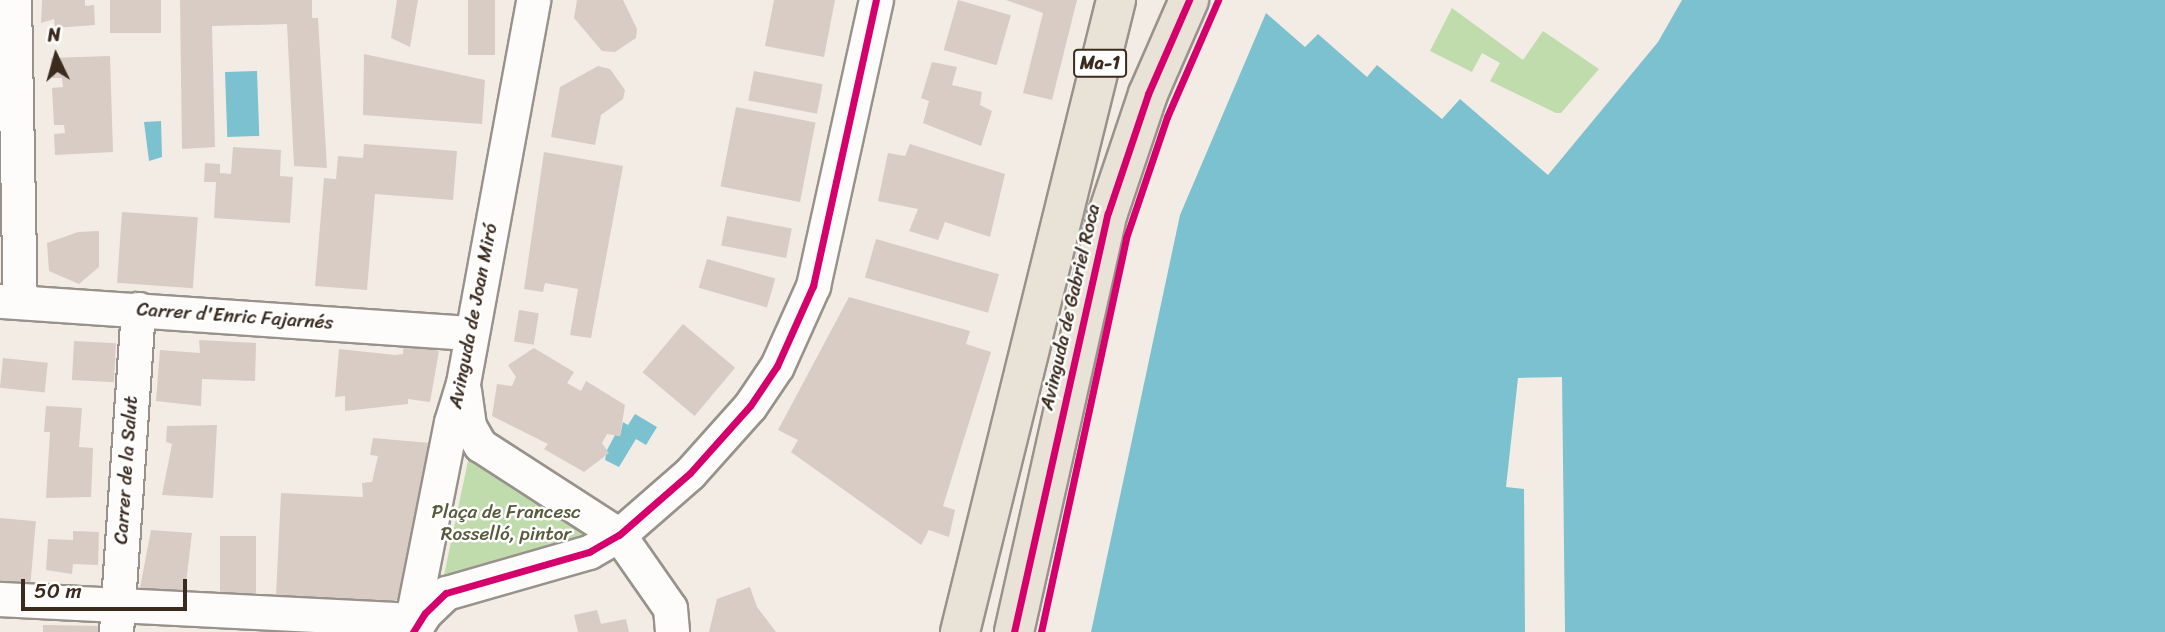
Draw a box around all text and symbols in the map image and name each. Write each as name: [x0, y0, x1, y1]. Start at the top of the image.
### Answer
text: N: [46, 18, 62, 52]
north arrow: [21, 21, 91, 91]
road number: Ma-1: [1072, 48, 1128, 78]
street label: Avinguda de Gabriel Roca: [1035, 202, 1105, 412]
street label: Avinguda de Joan Miró: [444, 222, 502, 410]
street label: Carrer d'Enric Fajarnés: [136, 298, 334, 334]
street label: Carrer de la Salut: [109, 395, 143, 545]
park label: Plaça de Francesc Rosselló, pintor: [431, 501, 581, 545]
scale bar: [24, 566, 191, 610]
text: 50 m: [34, 572, 82, 610]

